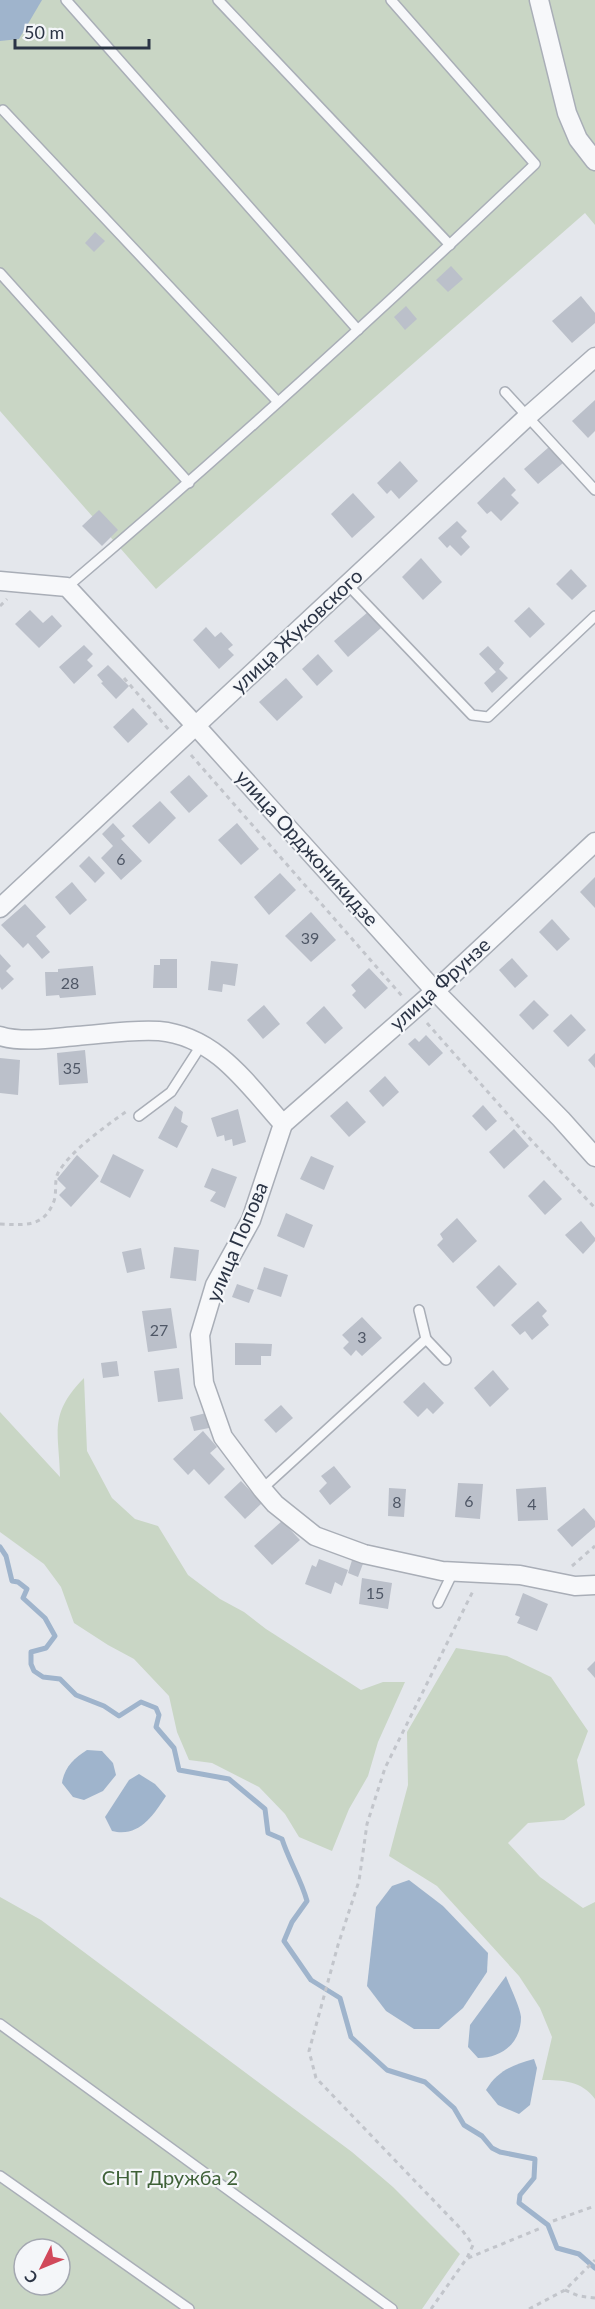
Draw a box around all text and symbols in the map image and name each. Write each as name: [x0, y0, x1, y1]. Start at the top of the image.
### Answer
scale bar: [15, 12, 148, 50]
text: 50 m: [24, 21, 64, 43]
street label: улица Жуковского: [226, 563, 367, 697]
street label: улица Орджоникидзе: [231, 764, 384, 930]
house number: 6: [116, 849, 126, 868]
house number: 39: [301, 928, 319, 947]
street label: улица Фрунзе: [384, 932, 495, 1035]
house number: 28: [61, 973, 79, 992]
house number: 35: [63, 1058, 81, 1077]
street label: улица Попова: [200, 1178, 272, 1305]
house number: 27: [150, 1320, 168, 1339]
house number: 3: [357, 1327, 367, 1346]
house number: 6: [464, 1491, 474, 1510]
house number: 8: [392, 1492, 402, 1511]
house number: 4: [527, 1494, 537, 1513]
house number: 15: [366, 1583, 384, 1602]
park label: СНТ Дружба 2: [102, 2165, 238, 2189]
north arrow: [12, 2237, 72, 2297]
text: С: [20, 2267, 41, 2288]

